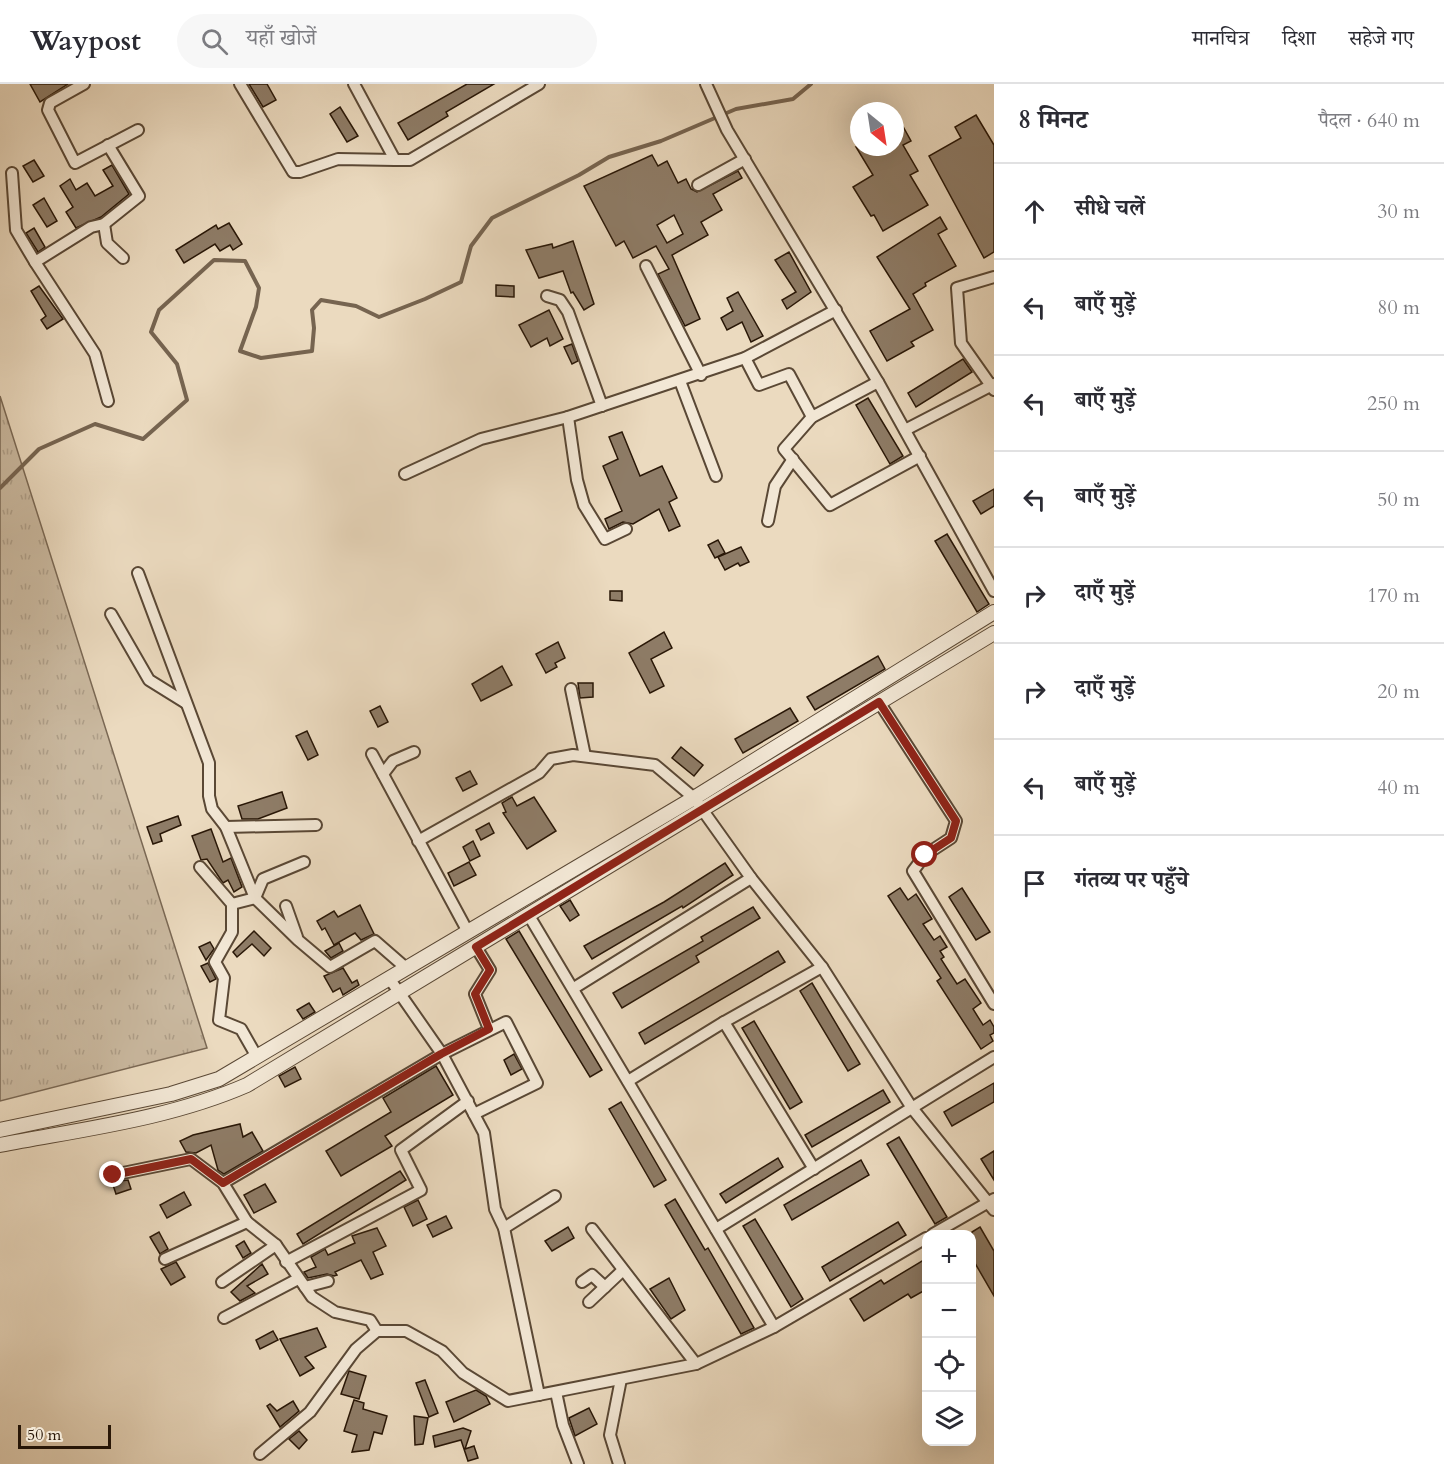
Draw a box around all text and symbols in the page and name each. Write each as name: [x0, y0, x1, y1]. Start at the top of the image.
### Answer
search box: [177, 14, 597, 68]
text: Waypost: [30, 22, 141, 60]
text: यहाँ खोजें: [246, 23, 316, 53]
text: मानचित्र: [1192, 24, 1249, 53]
text: दिशा: [1282, 24, 1316, 53]
text: सहेजे गए: [1349, 24, 1414, 53]
icon: search: [198, 25, 231, 58]
north arrow: [850, 102, 904, 156]
text: 8 मिनट: [1018, 102, 1088, 137]
text: पैदल · 640 m: [1318, 107, 1420, 134]
text: सीधे चलें: [1075, 193, 1145, 223]
icon: ahead: [1018, 195, 1051, 228]
text: 30 m: [1377, 198, 1420, 225]
text: बाएँ मुड़ें: [1075, 289, 1135, 319]
icon: left: [1018, 291, 1051, 324]
text: 80 m: [1377, 294, 1420, 321]
text: बाएँ मुड़ें: [1075, 385, 1135, 415]
icon: left: [1018, 387, 1051, 420]
text: 250 m: [1367, 390, 1420, 417]
text: बाएँ मुड़ें: [1075, 481, 1135, 511]
icon: left: [1018, 483, 1051, 516]
text: 50 m: [1377, 486, 1420, 513]
text: दाएँ मुड़ें: [1075, 577, 1135, 607]
icon: right: [1018, 579, 1051, 612]
text: 170 m: [1367, 582, 1420, 609]
text: दाएँ मुड़ें: [1075, 673, 1135, 703]
icon: right: [1018, 675, 1051, 708]
text: 20 m: [1377, 678, 1420, 705]
text: बाएँ मुड़ें: [1075, 769, 1135, 799]
icon: left: [1018, 771, 1051, 804]
text: 40 m: [1377, 774, 1420, 801]
route start: [911, 841, 937, 867]
text: गंतव्य पर पहुँचे: [1075, 865, 1189, 895]
icon: arrive: [1018, 867, 1051, 900]
route end: [99, 1161, 125, 1187]
map controls: [922, 1230, 976, 1446]
button: +: [922, 1230, 976, 1284]
button: −: [922, 1284, 976, 1338]
button: locate: [922, 1338, 976, 1392]
button: layers: [922, 1392, 976, 1446]
scale bar: [18, 1422, 111, 1450]
text: 50 m: [27, 1424, 61, 1446]

